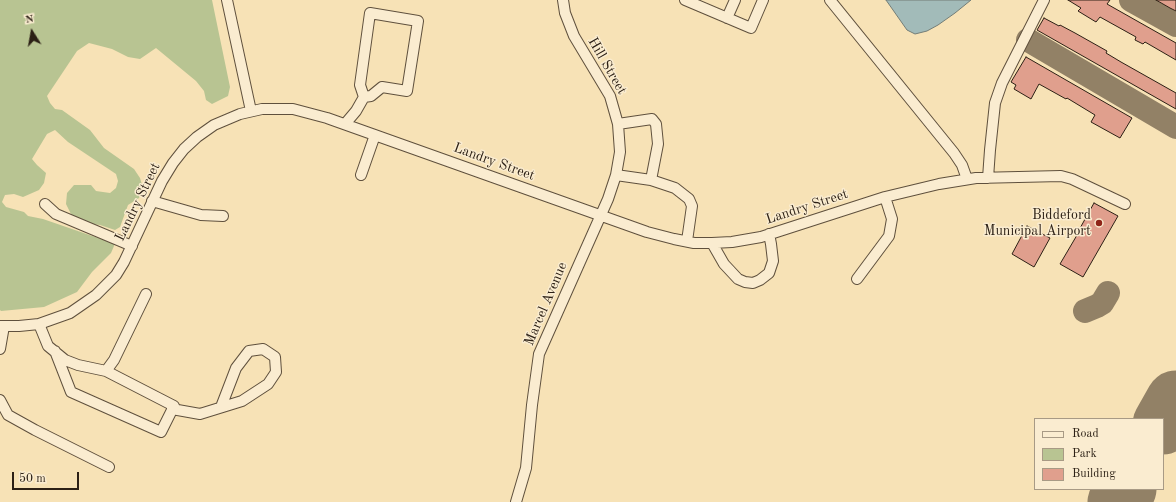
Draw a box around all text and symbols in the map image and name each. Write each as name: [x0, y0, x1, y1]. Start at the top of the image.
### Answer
north arrow: [12, 12, 52, 52]
text: N: [24, 14, 35, 26]
street label: Hill Street: [584, 34, 630, 98]
street label: Landry Street: [451, 140, 537, 184]
street label: Landry Street: [112, 160, 164, 244]
street label: Landry Street: [764, 186, 850, 228]
place label: Biddeford Municipal Airport: [984, 207, 1091, 240]
marker: Biddeford Municipal Airport: [1094, 218, 1104, 228]
street label: Marcel Avenue: [521, 260, 571, 348]
legend: [1034, 418, 1164, 490]
text: Road: [1072, 428, 1099, 440]
text: Park: [1072, 448, 1097, 460]
scale bar: [14, 464, 81, 490]
text: Building: [1072, 468, 1116, 480]
text: 50 m: [19, 473, 46, 485]

